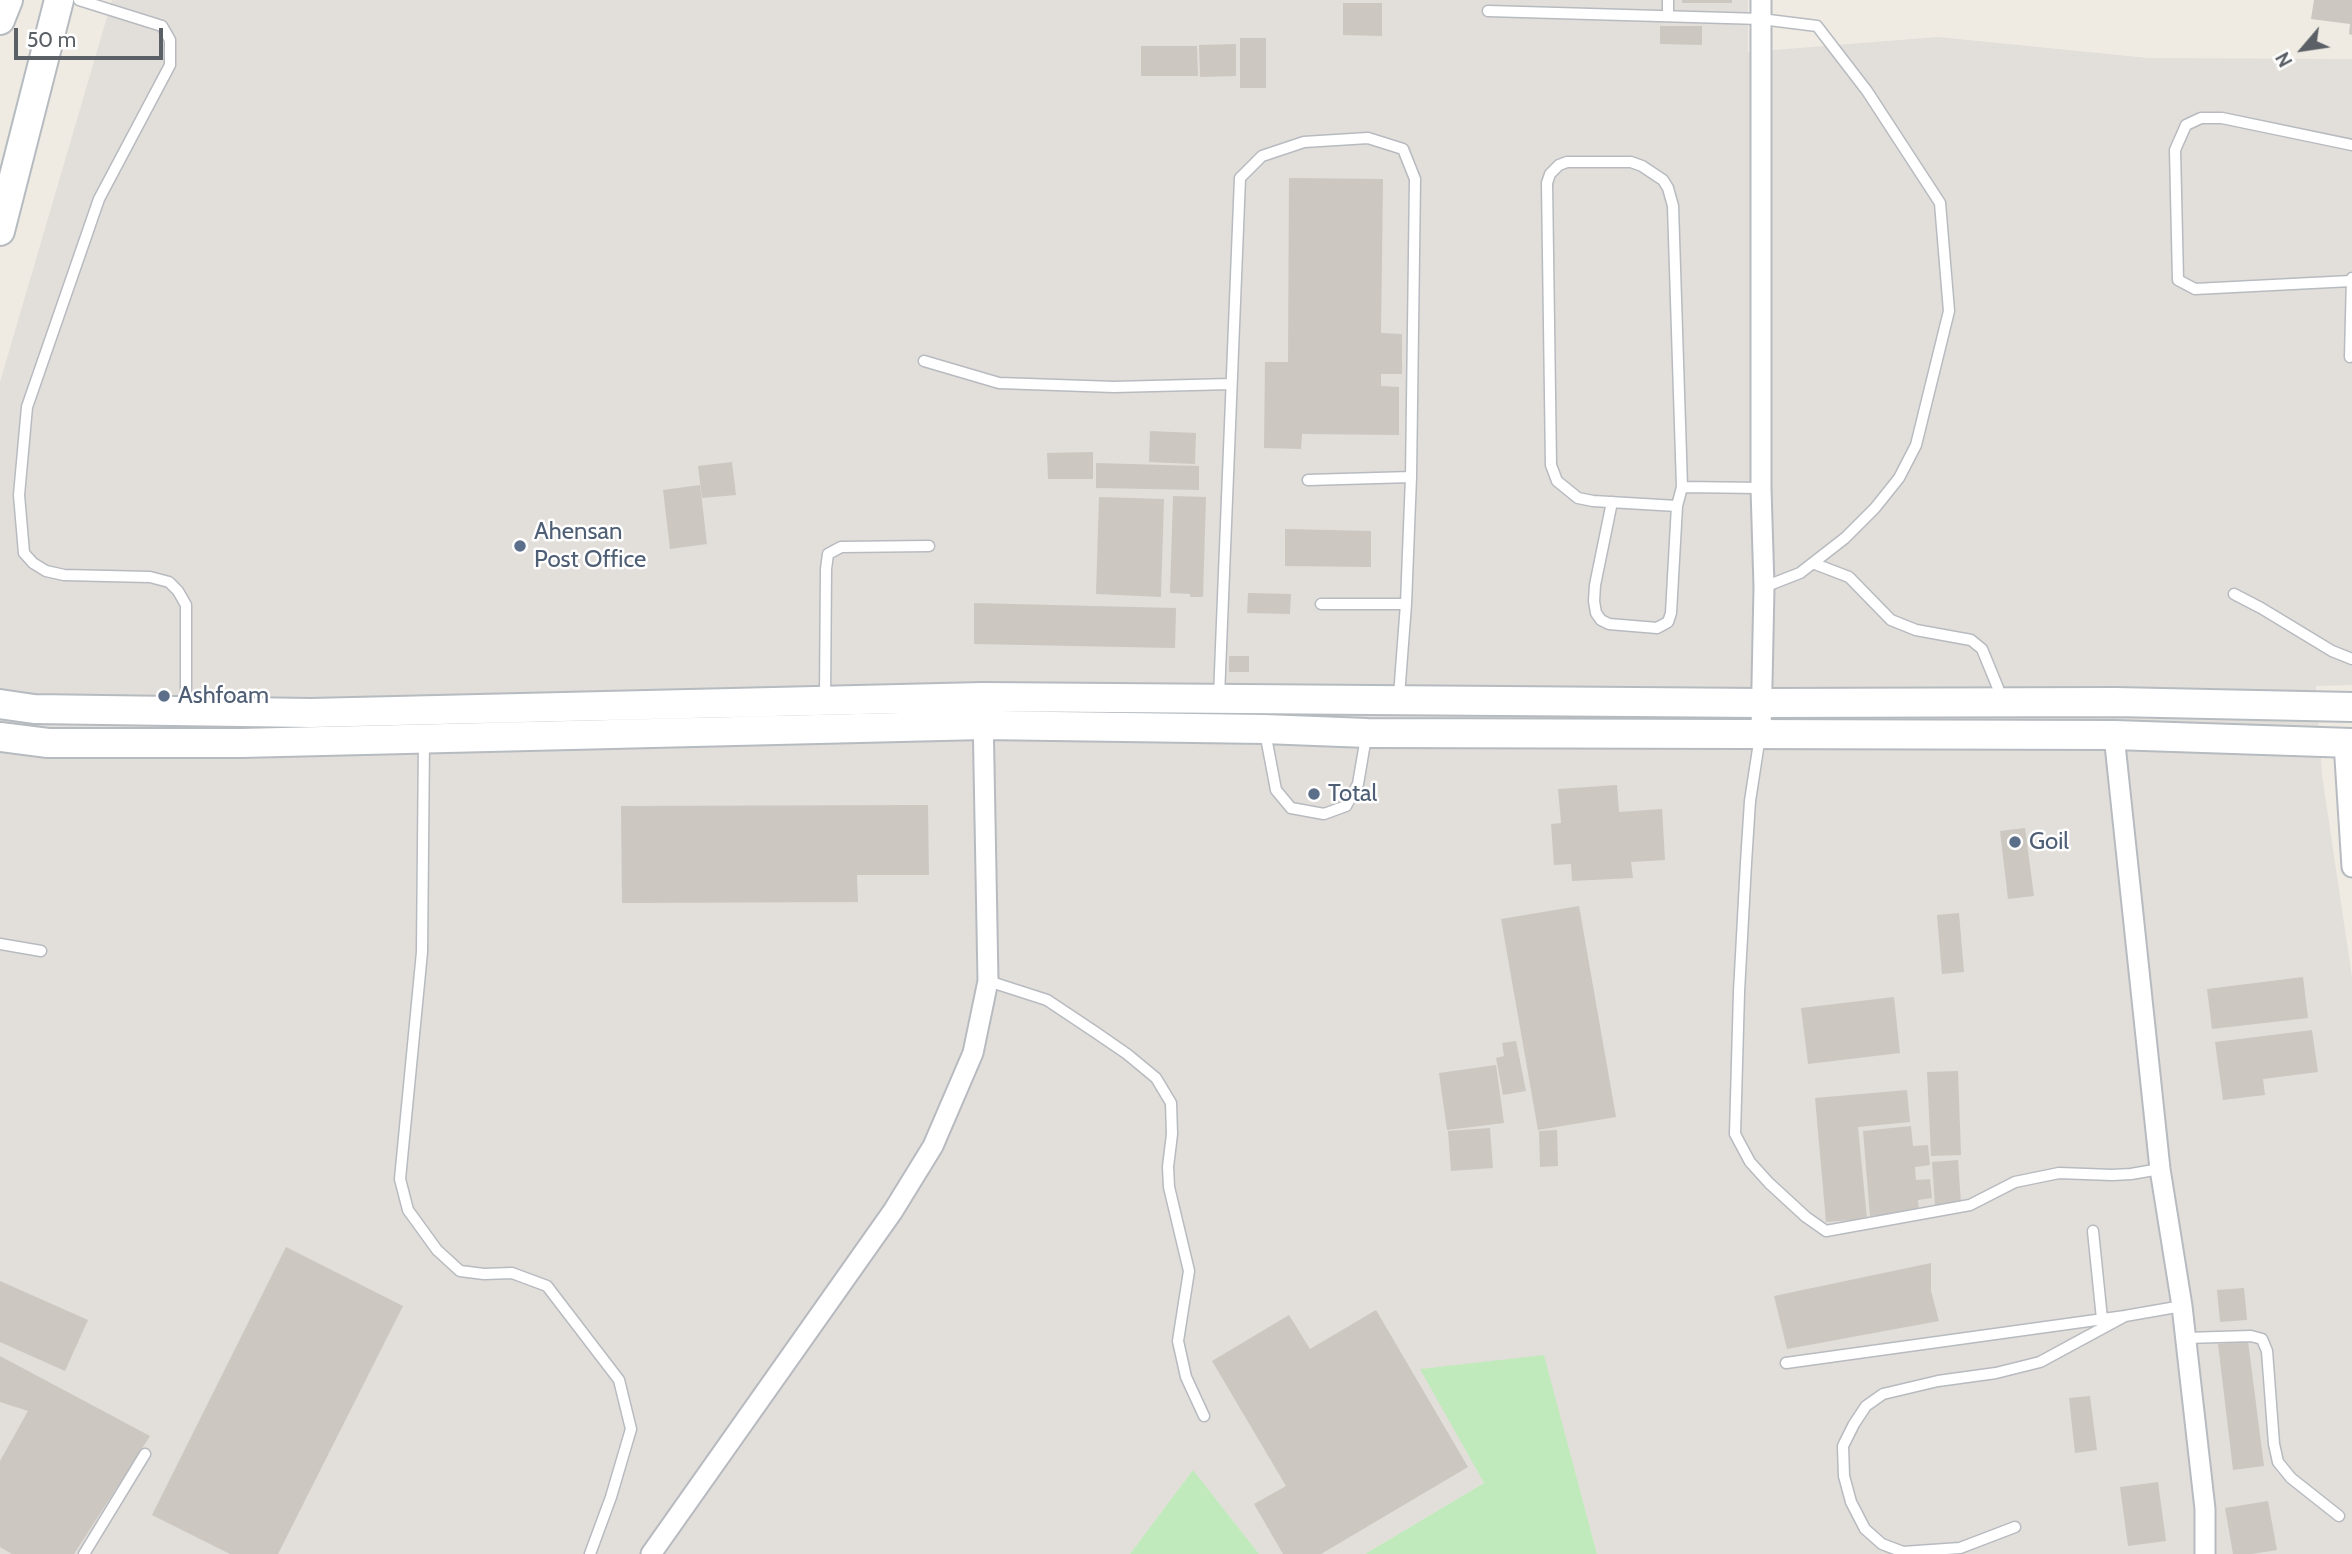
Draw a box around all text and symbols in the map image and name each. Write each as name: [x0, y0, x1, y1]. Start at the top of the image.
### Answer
scale bar: [18, 14, 166, 58]
north arrow: [2268, 14, 2338, 84]
text: 50 m: [27, 27, 76, 52]
text: N: [2271, 48, 2298, 71]
place label: Ahensan Post Office: [534, 518, 646, 574]
marker: Ahensan Post Office: [512, 538, 528, 554]
place label: Ashfoam: [178, 682, 269, 710]
marker: Ashfoam: [156, 688, 172, 704]
place label: Total: [1328, 780, 1377, 808]
marker: Total: [1306, 786, 1322, 802]
place label: Goil: [2029, 828, 2069, 856]
marker: Goil: [2007, 834, 2023, 850]

